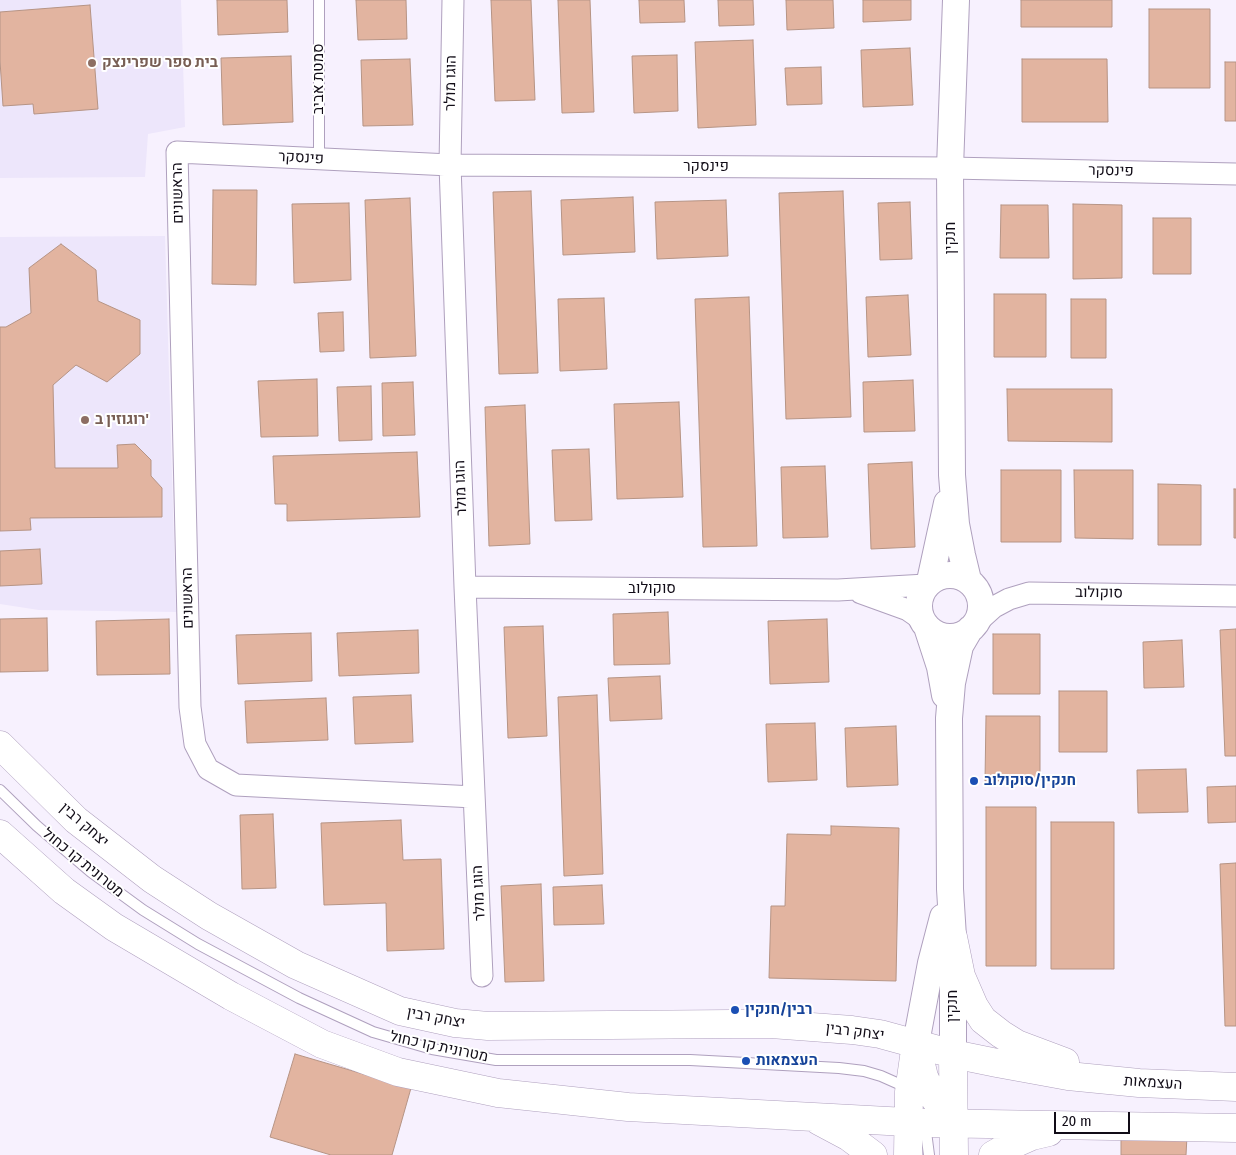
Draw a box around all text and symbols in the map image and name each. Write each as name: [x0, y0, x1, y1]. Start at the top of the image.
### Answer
street label: סמטת אביב: [310, 43, 328, 115]
place label: בית ספר שפרינצק: [102, 54, 218, 72]
street label: הוגו מולר: [442, 55, 460, 111]
marker: בית ספר שפרינצק: [86, 57, 98, 69]
street label: פינסקר: [278, 148, 324, 168]
street label: פינסקר: [683, 158, 729, 176]
street label: הראשונים: [168, 162, 188, 224]
street label: פינסקר: [1088, 162, 1134, 180]
street label: חנקין: [942, 222, 960, 254]
place label: רוגוזין ב': [95, 411, 149, 429]
marker: רוגוזין ב': [79, 414, 91, 426]
street label: הוגו מולר: [451, 460, 471, 516]
street label: הראשונים: [178, 567, 198, 629]
street label: סוקולוב: [628, 580, 676, 598]
street label: סוקולוב: [1075, 584, 1123, 602]
place label: חנקין/סוקולוב: [984, 772, 1076, 790]
marker: חנקין/סוקולוב: [968, 775, 980, 787]
street label: יצחק רבין: [56, 799, 112, 851]
street label: מטרונית קו כחול: [38, 825, 128, 901]
street label: הוגו מולר: [469, 865, 489, 921]
street label: חנקין: [944, 990, 962, 1022]
place label: רבין/חנקין: [745, 1001, 812, 1019]
street label: יצחק רבין: [405, 1004, 467, 1032]
marker: רבין/חנקין: [729, 1004, 741, 1016]
street label: יצחק רבין: [825, 1019, 885, 1045]
street label: מטרונית קו כחול: [388, 1028, 490, 1066]
place label: העצמאות: [756, 1052, 818, 1070]
marker: העצמאות: [740, 1055, 752, 1067]
street label: העצמאות: [1123, 1072, 1183, 1094]
scale bar: [1056, 1102, 1132, 1134]
text: 20 m: [1062, 1112, 1092, 1130]

